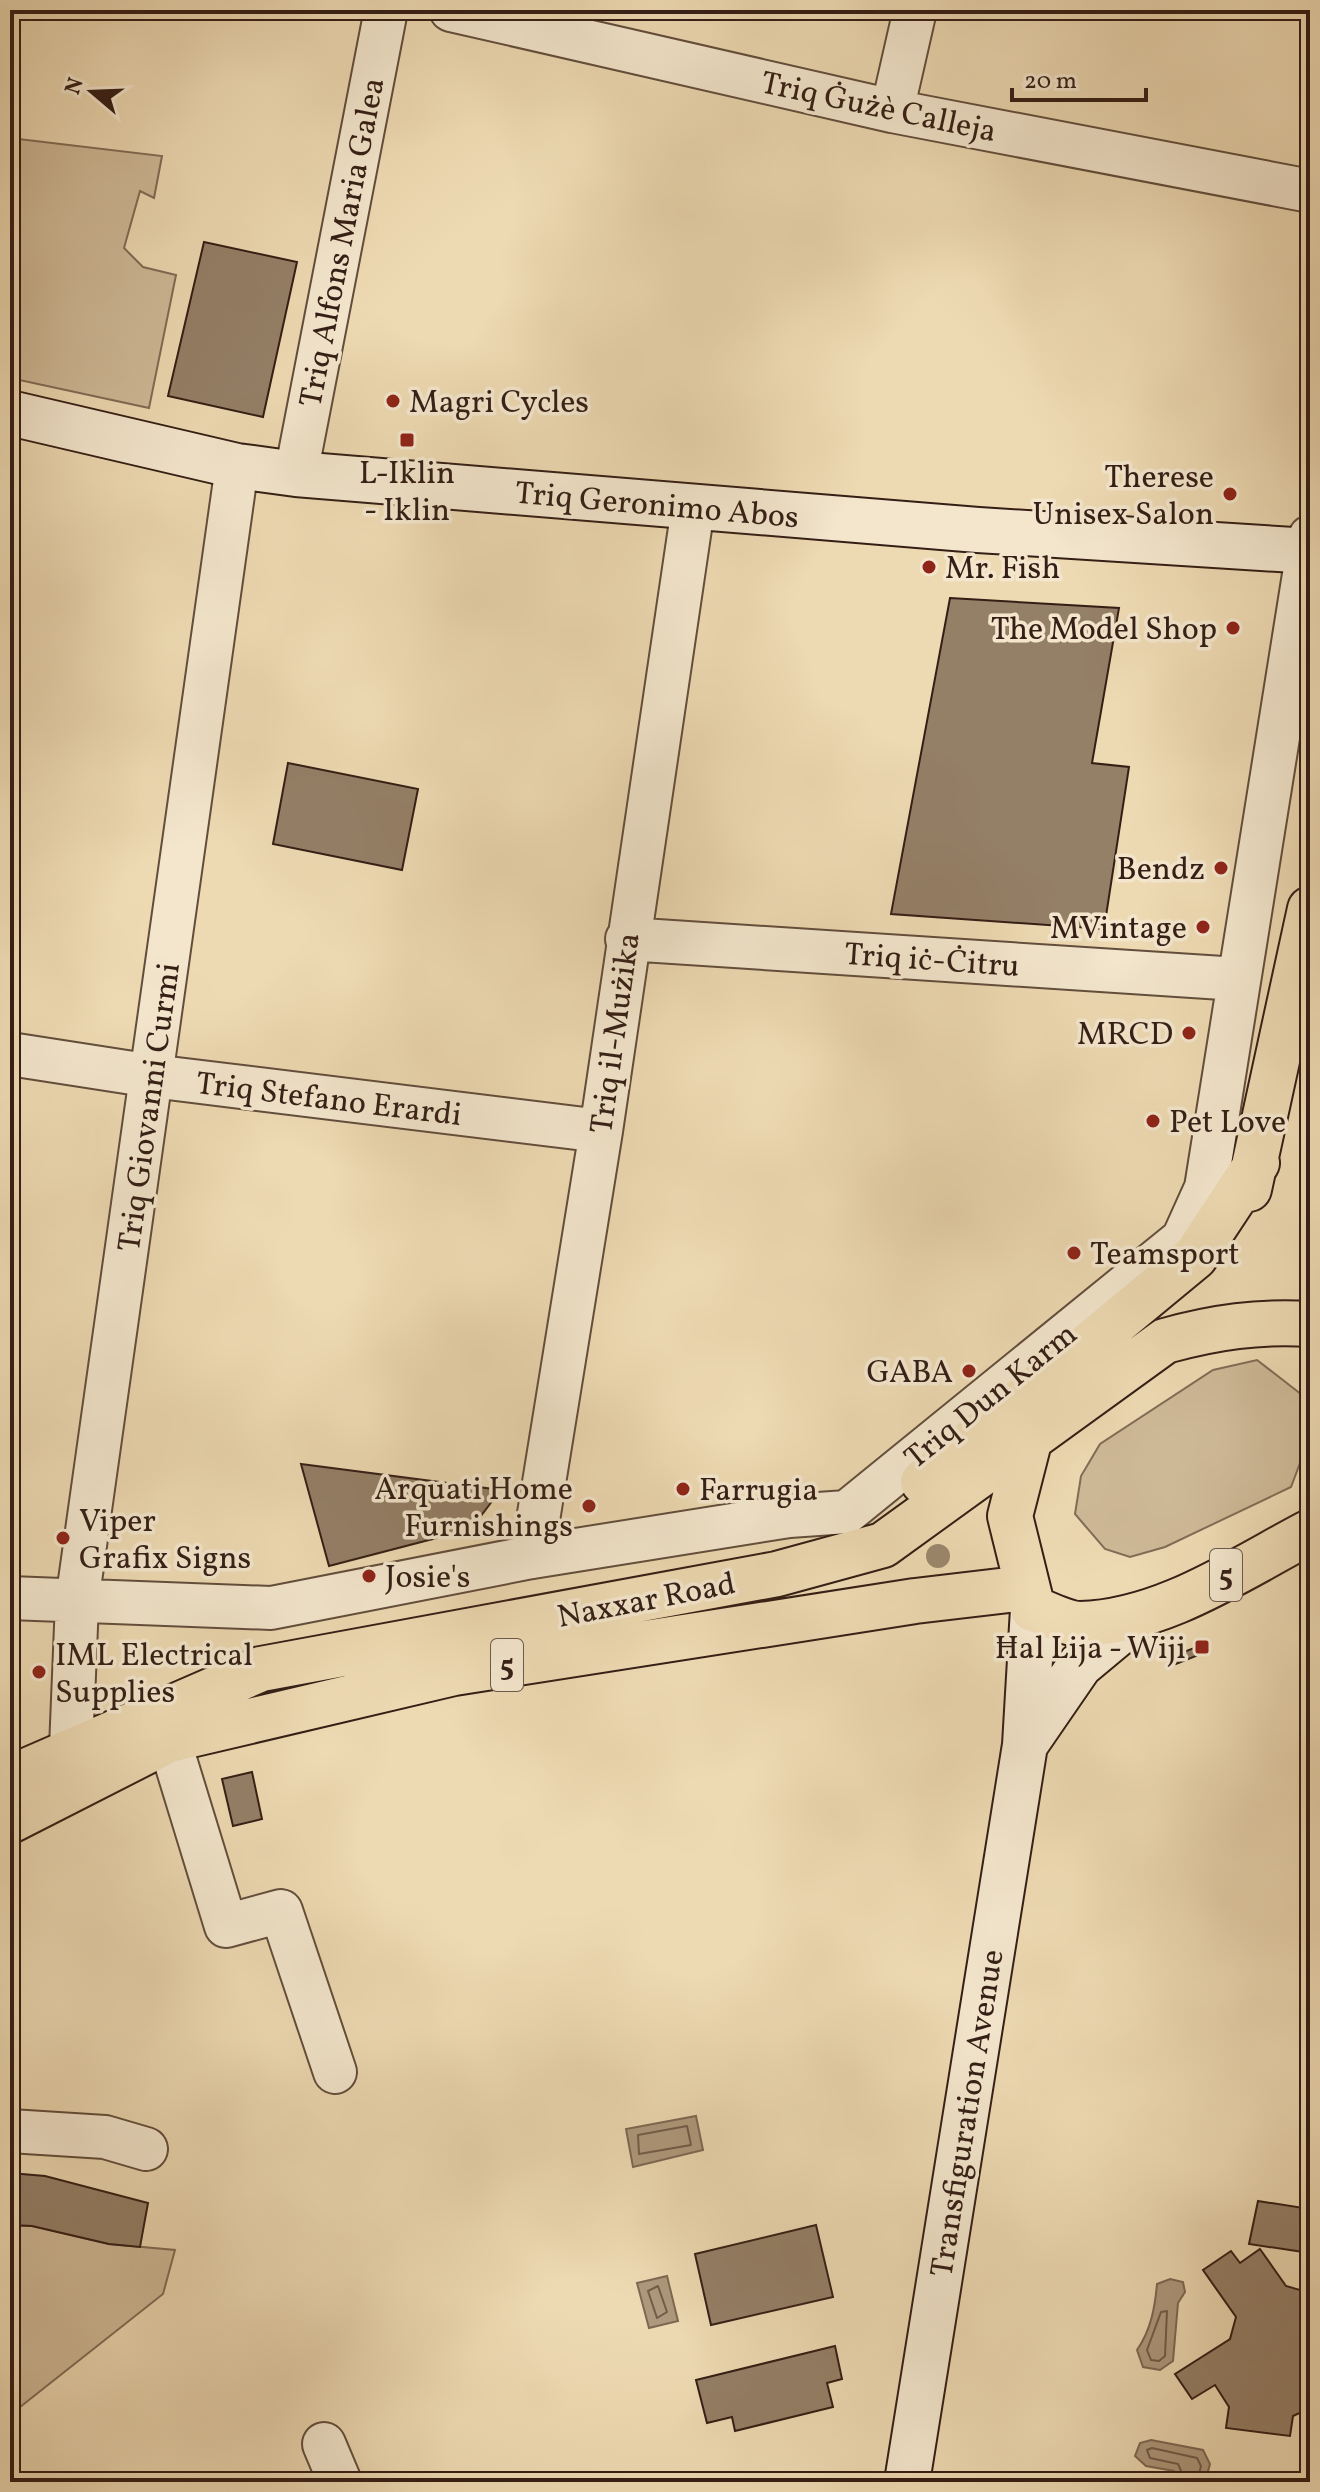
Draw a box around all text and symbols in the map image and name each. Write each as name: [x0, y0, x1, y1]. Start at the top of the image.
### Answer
north arrow: [52, 52, 132, 132]
scale bar: [1012, 52, 1146, 102]
street label: Triq Ġużè Calleja: [757, 63, 1000, 155]
text: 20 m: [1024, 65, 1077, 99]
text: N: [58, 74, 93, 99]
street label: Triq Alfons Maria Galea: [290, 74, 397, 411]
place label: Magri Cycles: [409, 382, 589, 426]
marker: Magri Cycles: [384, 392, 402, 410]
marker: L-Iklin - Iklin: [398, 431, 416, 449]
place label: L-Iklin - Iklin: [359, 453, 455, 534]
place label: Therese Unisex Salon: [1032, 457, 1214, 538]
street label: Triq Geronimo Abos: [513, 473, 800, 541]
marker: Therese Unisex Salon: [1221, 485, 1239, 503]
place label: Mr. Fish: [945, 548, 1060, 592]
marker: Mr. Fish: [920, 558, 938, 576]
place label: The Model Shop: [991, 609, 1217, 653]
marker: The Model Shop: [1224, 619, 1242, 637]
place label: Bendz: [1117, 849, 1205, 893]
marker: Bendz: [1212, 859, 1230, 877]
place label: MVintage: [1050, 908, 1187, 952]
marker: MVintage: [1194, 918, 1212, 936]
street label: Triq il-Mużika: [581, 930, 653, 1137]
street label: Triq iċ-Ċitru: [843, 934, 1021, 990]
street label: Triq Giovanni Curmi: [109, 960, 193, 1255]
place label: MRCD: [1077, 1014, 1173, 1058]
marker: MRCD: [1180, 1024, 1198, 1042]
street label: Triq Stefano Erardi: [193, 1063, 464, 1139]
place label: Pet Love: [1169, 1102, 1286, 1146]
marker: Pet Love: [1144, 1112, 1162, 1130]
place label: Teamsport: [1090, 1234, 1240, 1278]
marker: Teamsport: [1065, 1244, 1083, 1262]
street label: Triq Dun Karm: [896, 1314, 1088, 1481]
place label: GABA: [867, 1352, 953, 1396]
marker: GABA: [960, 1362, 978, 1380]
place label: Arquati Home Furnishings: [374, 1469, 573, 1550]
place label: Farrugia: [699, 1470, 818, 1514]
marker: Farrugia: [674, 1480, 692, 1498]
marker: Arquati Home Furnishings: [580, 1497, 598, 1515]
place label: Viper Grafix Signs: [79, 1501, 251, 1582]
marker: Viper Grafix Signs: [54, 1529, 72, 1547]
road number: 5: [1210, 1549, 1242, 1601]
place label: Josie's: [385, 1557, 470, 1601]
street label: Naxxar Road: [554, 1563, 739, 1641]
marker: Josie's: [360, 1567, 378, 1585]
place label: Ħal Lija - Wiji: [995, 1628, 1186, 1672]
place label: IML Electrical Supplies: [55, 1635, 253, 1716]
marker: Ħal Lija - Wiji: [1193, 1638, 1211, 1656]
road number: 5: [491, 1639, 523, 1691]
marker: IML Electrical Supplies: [30, 1663, 48, 1681]
street label: Transfiguration Avenue: [921, 1947, 1017, 2280]

